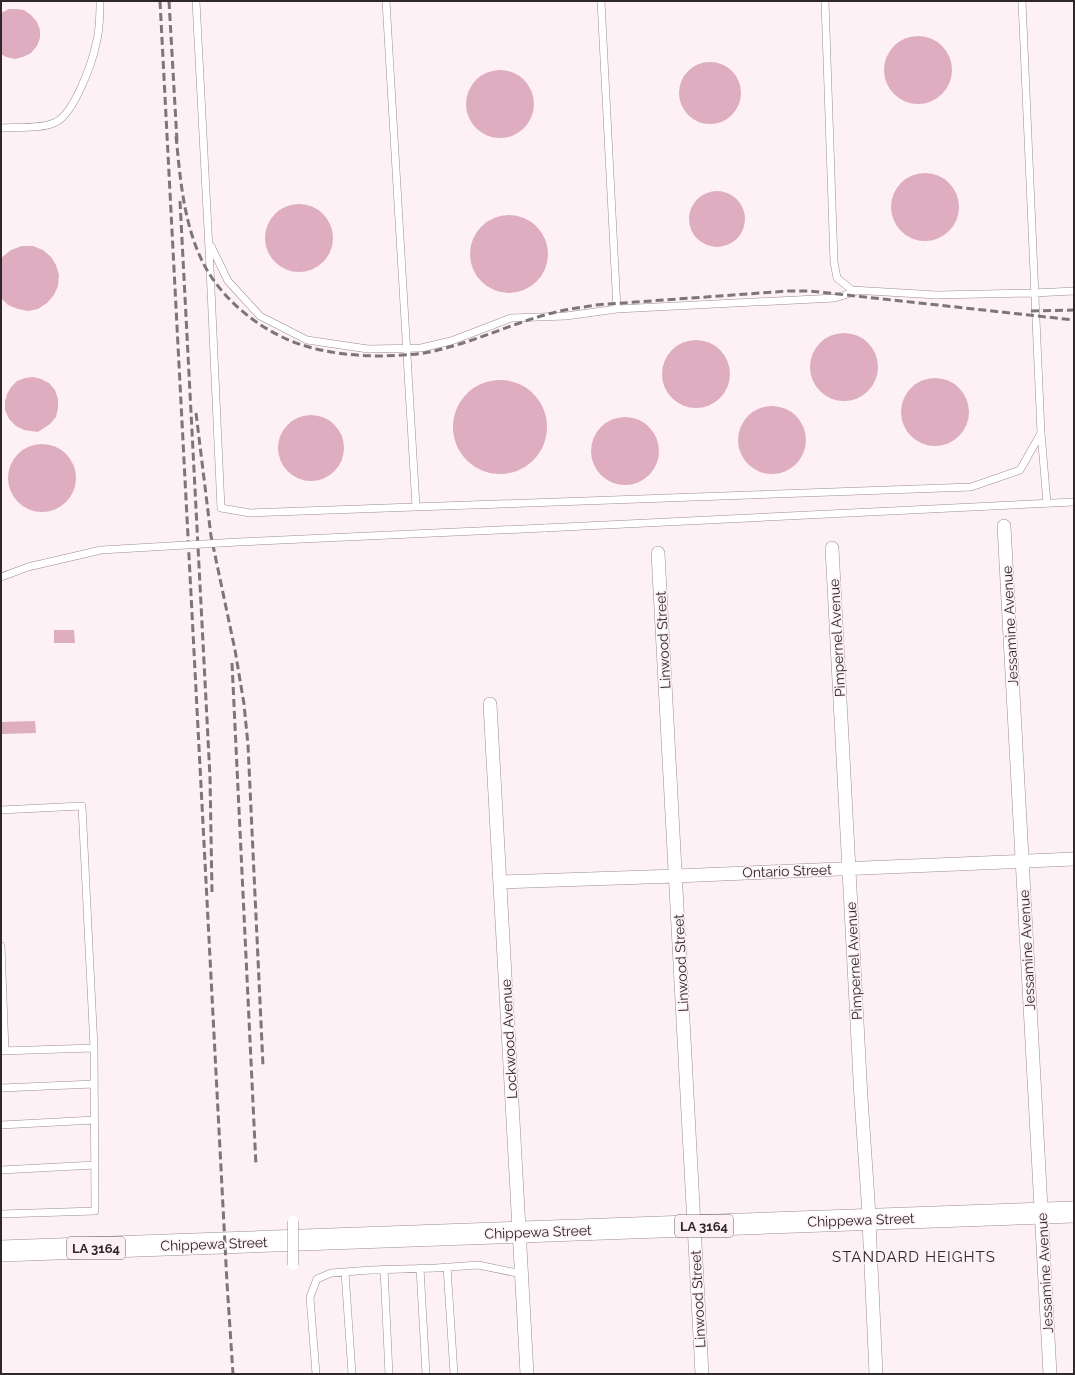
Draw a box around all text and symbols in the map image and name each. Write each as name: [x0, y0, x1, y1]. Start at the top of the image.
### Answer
street label: Jessamine Avenue: [999, 565, 1021, 687]
street label: Pimpernel Avenue: [826, 578, 848, 698]
street label: Linwood Street: [652, 590, 674, 689]
street label: Ontario Street: [742, 861, 832, 881]
street label: Jessamine Avenue: [1016, 889, 1038, 1011]
street label: Pimpernel Avenue: [843, 901, 865, 1021]
street label: Linwood Street: [670, 913, 692, 1012]
street label: Lockwood Avenue: [498, 979, 520, 1099]
street label: Chippewa Street: [807, 1210, 915, 1230]
street label: Jessamine Avenue: [1034, 1212, 1056, 1334]
road number: LA 3164: [675, 1215, 733, 1237]
street label: Chippewa Street: [484, 1222, 592, 1242]
street label: Chippewa Street: [160, 1234, 268, 1254]
road number: LA 3164: [67, 1237, 125, 1259]
district label: STANDARD HEIGHTS: [832, 1248, 996, 1266]
street label: Linwood Street: [687, 1249, 709, 1348]

